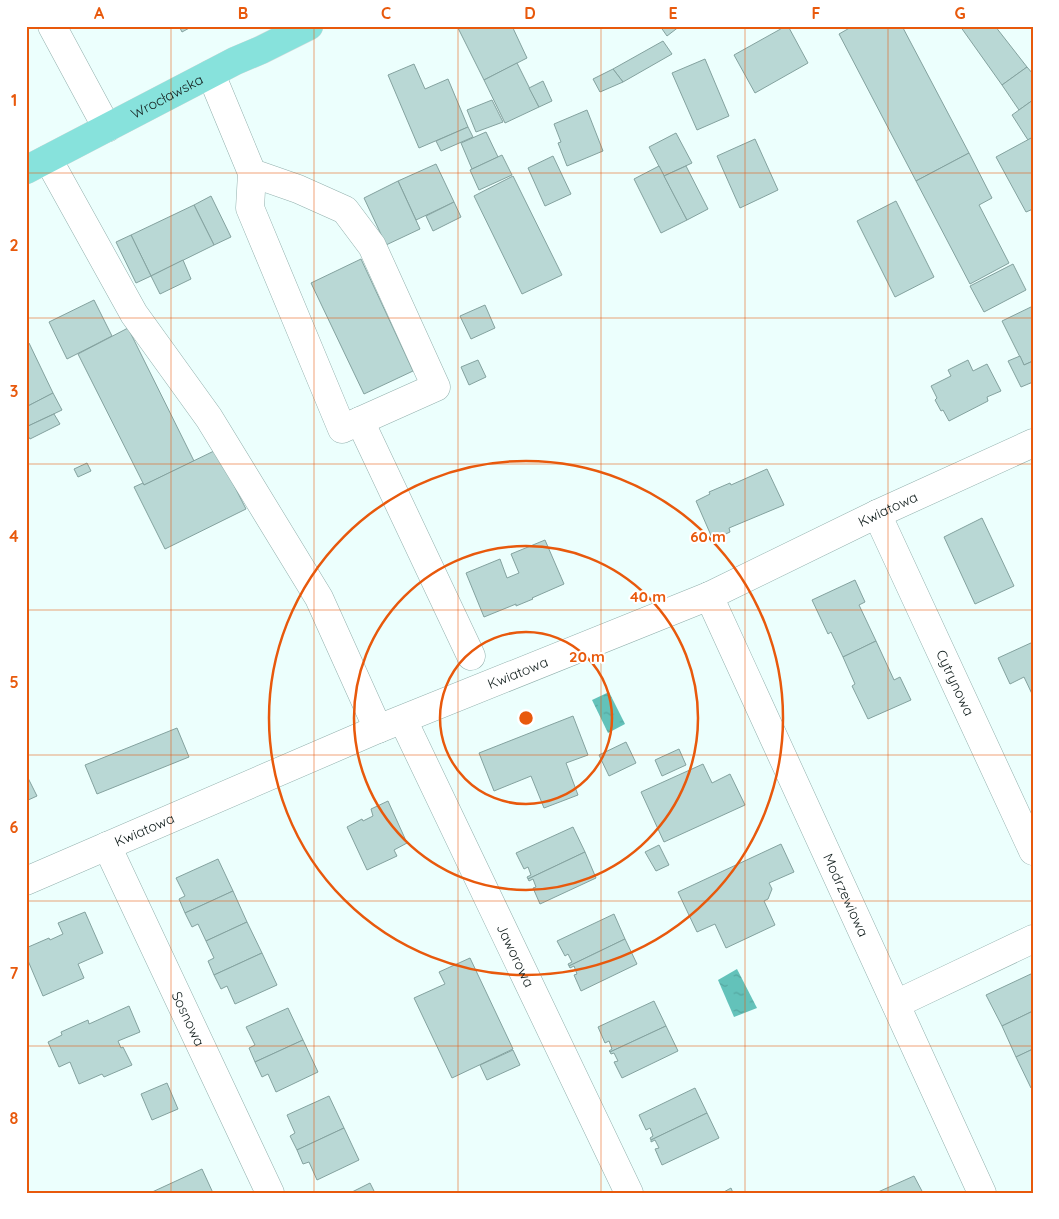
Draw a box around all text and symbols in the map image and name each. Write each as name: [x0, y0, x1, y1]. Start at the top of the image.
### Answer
text: A: [94, 3, 105, 23]
text: B: [238, 3, 248, 23]
text: C: [381, 3, 391, 23]
text: D: [524, 3, 536, 23]
text: E: [668, 3, 678, 23]
text: F: [812, 3, 821, 23]
text: G: [954, 3, 966, 23]
street label: Wrocławska: [128, 70, 206, 123]
text: 1: [11, 90, 17, 110]
text: 2: [9, 235, 19, 255]
text: 3: [10, 381, 18, 401]
street label: Kwiatowa: [855, 488, 920, 531]
text: 4: [9, 526, 19, 546]
text: 60 m: [690, 527, 726, 546]
text: 40 m: [630, 587, 666, 606]
text: 20 m: [569, 647, 605, 666]
street label: Cytrynowa: [932, 647, 978, 719]
street label: Kwiatowa: [485, 653, 551, 693]
text: 5: [9, 672, 19, 692]
centre of rings: [517, 709, 535, 727]
street label: Kwiatowa: [112, 809, 177, 851]
text: 6: [10, 817, 19, 837]
street label: Modrzewiowa: [819, 851, 873, 940]
street label: Jaworowa: [493, 921, 538, 990]
text: 7: [10, 963, 19, 983]
street label: Sosnowa: [168, 989, 209, 1049]
text: 8: [10, 1108, 19, 1128]

